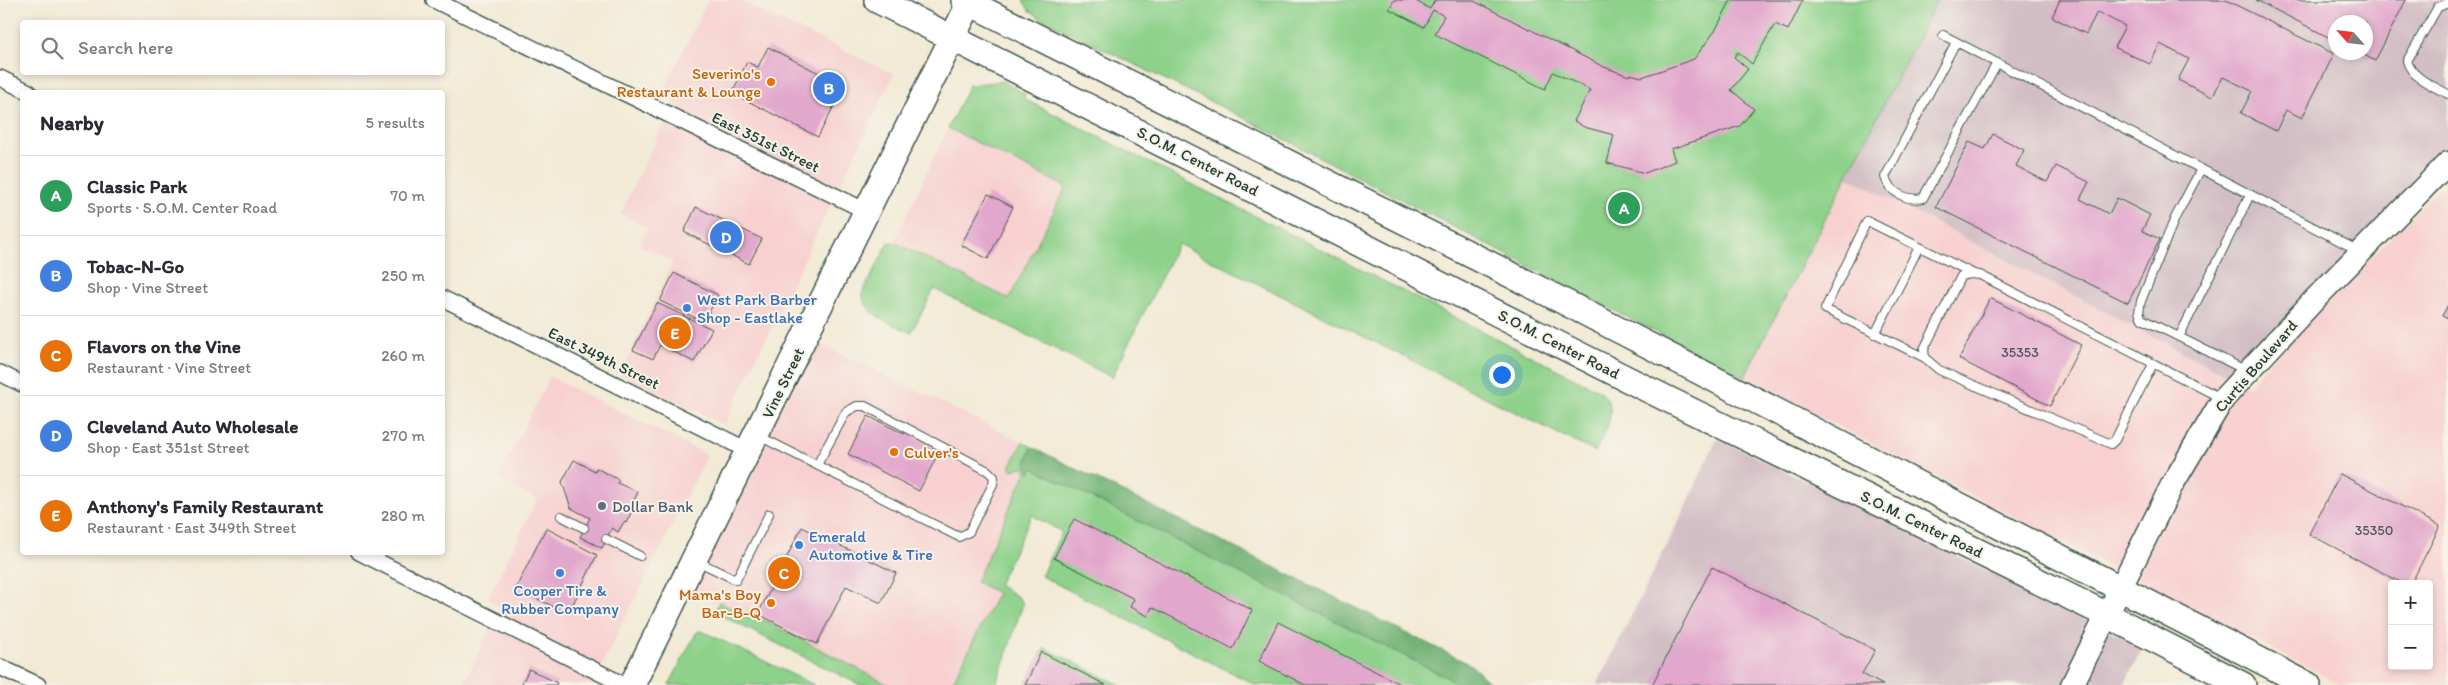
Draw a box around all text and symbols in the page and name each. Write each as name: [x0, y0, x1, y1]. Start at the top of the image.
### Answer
north arrow: [2328, 15, 2373, 60]
search box: [20, 20, 445, 75]
icon: search: [38, 34, 66, 62]
text: Search here: [78, 36, 173, 59]
place label: Severino's Restaurant & Lounge: [617, 64, 761, 101]
pin: B: [813, 69, 845, 107]
marker: Severino's Restaurant & Lounge: [765, 76, 777, 88]
street label: East 351st Street: [709, 108, 823, 176]
text: Nearby: [40, 110, 104, 135]
text: 5 results: [365, 113, 425, 132]
street label: S.O.M. Center Road: [1134, 122, 1262, 200]
text: Classic Park: [87, 175, 187, 198]
text: A: [51, 186, 61, 205]
text: 70 m: [390, 186, 425, 205]
pin: A: [1608, 189, 1640, 227]
text: Sports · S.O.M. Center Road: [87, 198, 277, 217]
pin: D: [710, 218, 742, 256]
text: Tobac-N-Go: [87, 255, 184, 278]
text: B: [51, 266, 61, 285]
text: 250 m: [381, 266, 425, 285]
text: Shop · Vine Street: [87, 278, 208, 297]
place label: West Park Barber Shop - Eastlake: [697, 290, 818, 327]
marker: West Park Barber Shop - Eastlake: [681, 302, 693, 314]
street label: S.O.M. Center Road: [1495, 305, 1623, 383]
pin: E: [659, 314, 691, 352]
street label: Curtis Boulevard: [2211, 316, 2302, 416]
street label: East 349th Street: [545, 323, 663, 393]
text: Flavors on the Vine: [87, 335, 241, 358]
street label: Vine Street: [758, 344, 808, 422]
house number: 35353: [2001, 344, 2039, 361]
text: C: [51, 346, 61, 365]
text: 260 m: [381, 346, 425, 365]
text: Restaurant · Vine Street: [87, 358, 251, 377]
your location: [1489, 362, 1515, 388]
text: Cleveland Auto Wholesale: [87, 415, 298, 438]
text: D: [51, 426, 61, 445]
text: 270 m: [382, 426, 425, 445]
text: Shop · East 351st Street: [87, 438, 250, 457]
place label: Culver's: [904, 443, 959, 462]
marker: Culver's: [888, 446, 900, 458]
street label: S.O.M. Center Road: [1857, 486, 1987, 562]
text: Anthony's Family Restaurant: [87, 495, 323, 518]
place label: Dollar Bank: [612, 497, 694, 516]
marker: Dollar Bank: [596, 500, 608, 512]
text: E: [52, 506, 60, 525]
text: 280 m: [381, 506, 425, 525]
text: Restaurant · East 349th Street: [87, 518, 296, 537]
house number: 35350: [2355, 522, 2393, 539]
place label: Emerald Automotive & Tire: [809, 527, 933, 564]
marker: Emerald Automotive & Tire: [793, 539, 805, 551]
pin: C: [768, 554, 800, 592]
marker: Cooper Tire & Rubber Company: [554, 567, 566, 579]
map controls: [2388, 580, 2433, 670]
button: +: [2388, 580, 2433, 625]
place label: Cooper Tire & Rubber Company: [501, 581, 619, 618]
place label: Mama's Boy Bar-B-Q: [679, 585, 761, 622]
marker: Mama's Boy Bar-B-Q: [765, 597, 777, 609]
button: −: [2388, 625, 2433, 670]

